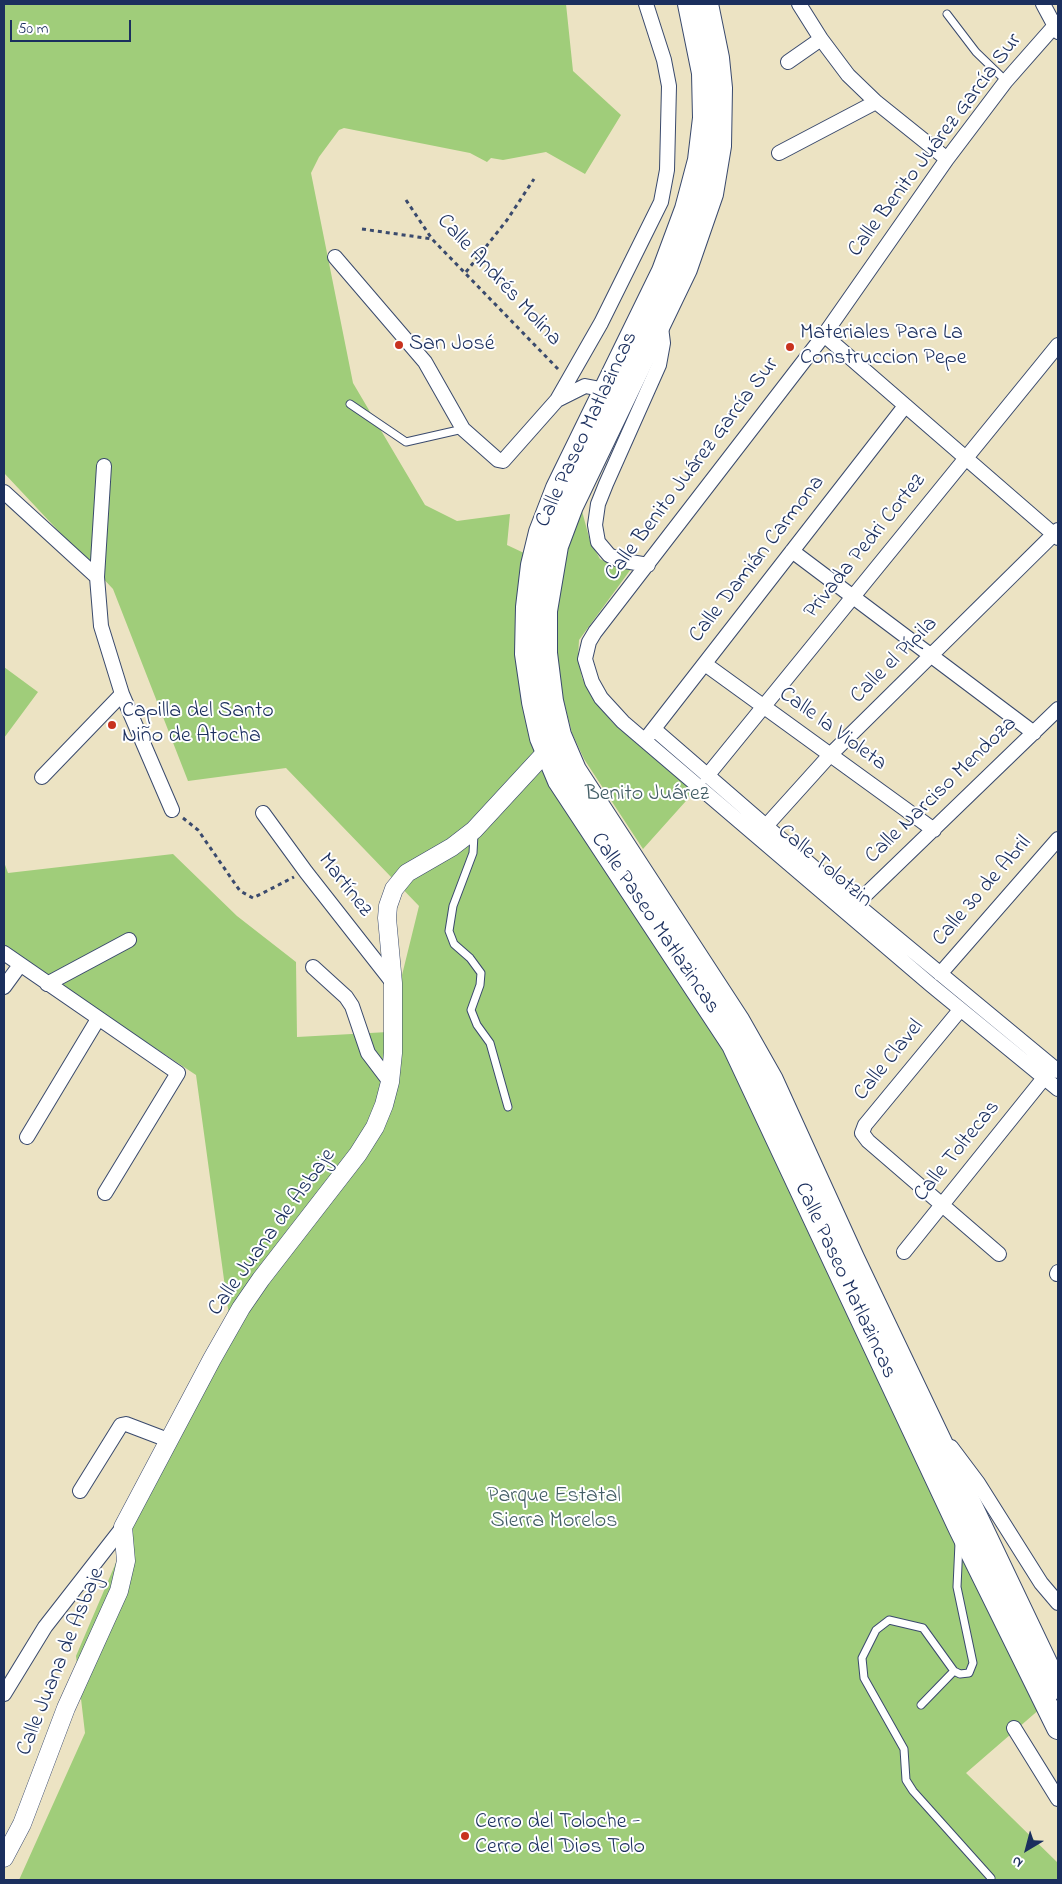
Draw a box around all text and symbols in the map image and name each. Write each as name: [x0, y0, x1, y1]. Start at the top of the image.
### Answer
scale bar: [12, 10, 134, 42]
text: 50 m: [18, 18, 48, 40]
street label: Calle Benito Juárez García Sur: [843, 29, 1029, 263]
street label: Calle Andrés Molina: [430, 209, 566, 353]
place label: Materiales Para La Construccion Pepe: [800, 321, 967, 372]
street label: Calle Paseo Matlazincas: [531, 328, 645, 532]
place label: San José: [409, 332, 495, 358]
marker: San José: [393, 339, 405, 351]
marker: Materiales Para La Construccion Pepe: [784, 341, 796, 353]
street label: Calle Benito Juárez García Sur: [600, 353, 786, 587]
street label: Privada Pedri Cortez: [799, 469, 933, 625]
street label: Calle Damián Carmona: [684, 471, 832, 649]
street label: Calle el Pípila: [846, 612, 944, 710]
street label: Calle la Violeta: [773, 682, 891, 778]
place label: Capilla del Santo Niño de Atocha: [122, 699, 274, 750]
street label: Calle Narciso Mendoza: [861, 712, 1023, 870]
marker: Capilla del Santo Niño de Atocha: [106, 719, 118, 731]
park label: Benito Juárez: [585, 782, 709, 808]
street label: Calle Tolotzin: [771, 820, 877, 914]
street label: Calle Paseo Matlazincas: [583, 828, 725, 1020]
street label: Calle 30 de Abril: [928, 831, 1038, 953]
street label: Martínez: [311, 849, 377, 923]
street label: Calle Clavel: [849, 1015, 931, 1107]
street label: Calle Toltecas: [909, 1096, 1007, 1208]
street label: Calle Juana de Asbaje: [203, 1144, 343, 1322]
street label: Calle Paseo Matlazincas: [787, 1179, 901, 1383]
park label: Parque Estatal Sierra Morelos: [487, 1484, 621, 1535]
street label: Calle Juana de Asbaje: [12, 1564, 112, 1760]
place label: Cerro del Toloche - Cerro del Dios Tolo: [475, 1810, 645, 1862]
north arrow: [1002, 1824, 1052, 1874]
marker: Cerro del Toloche - Cerro del Dios Tolo: [459, 1830, 471, 1842]
text: N: [1008, 1850, 1028, 1873]

